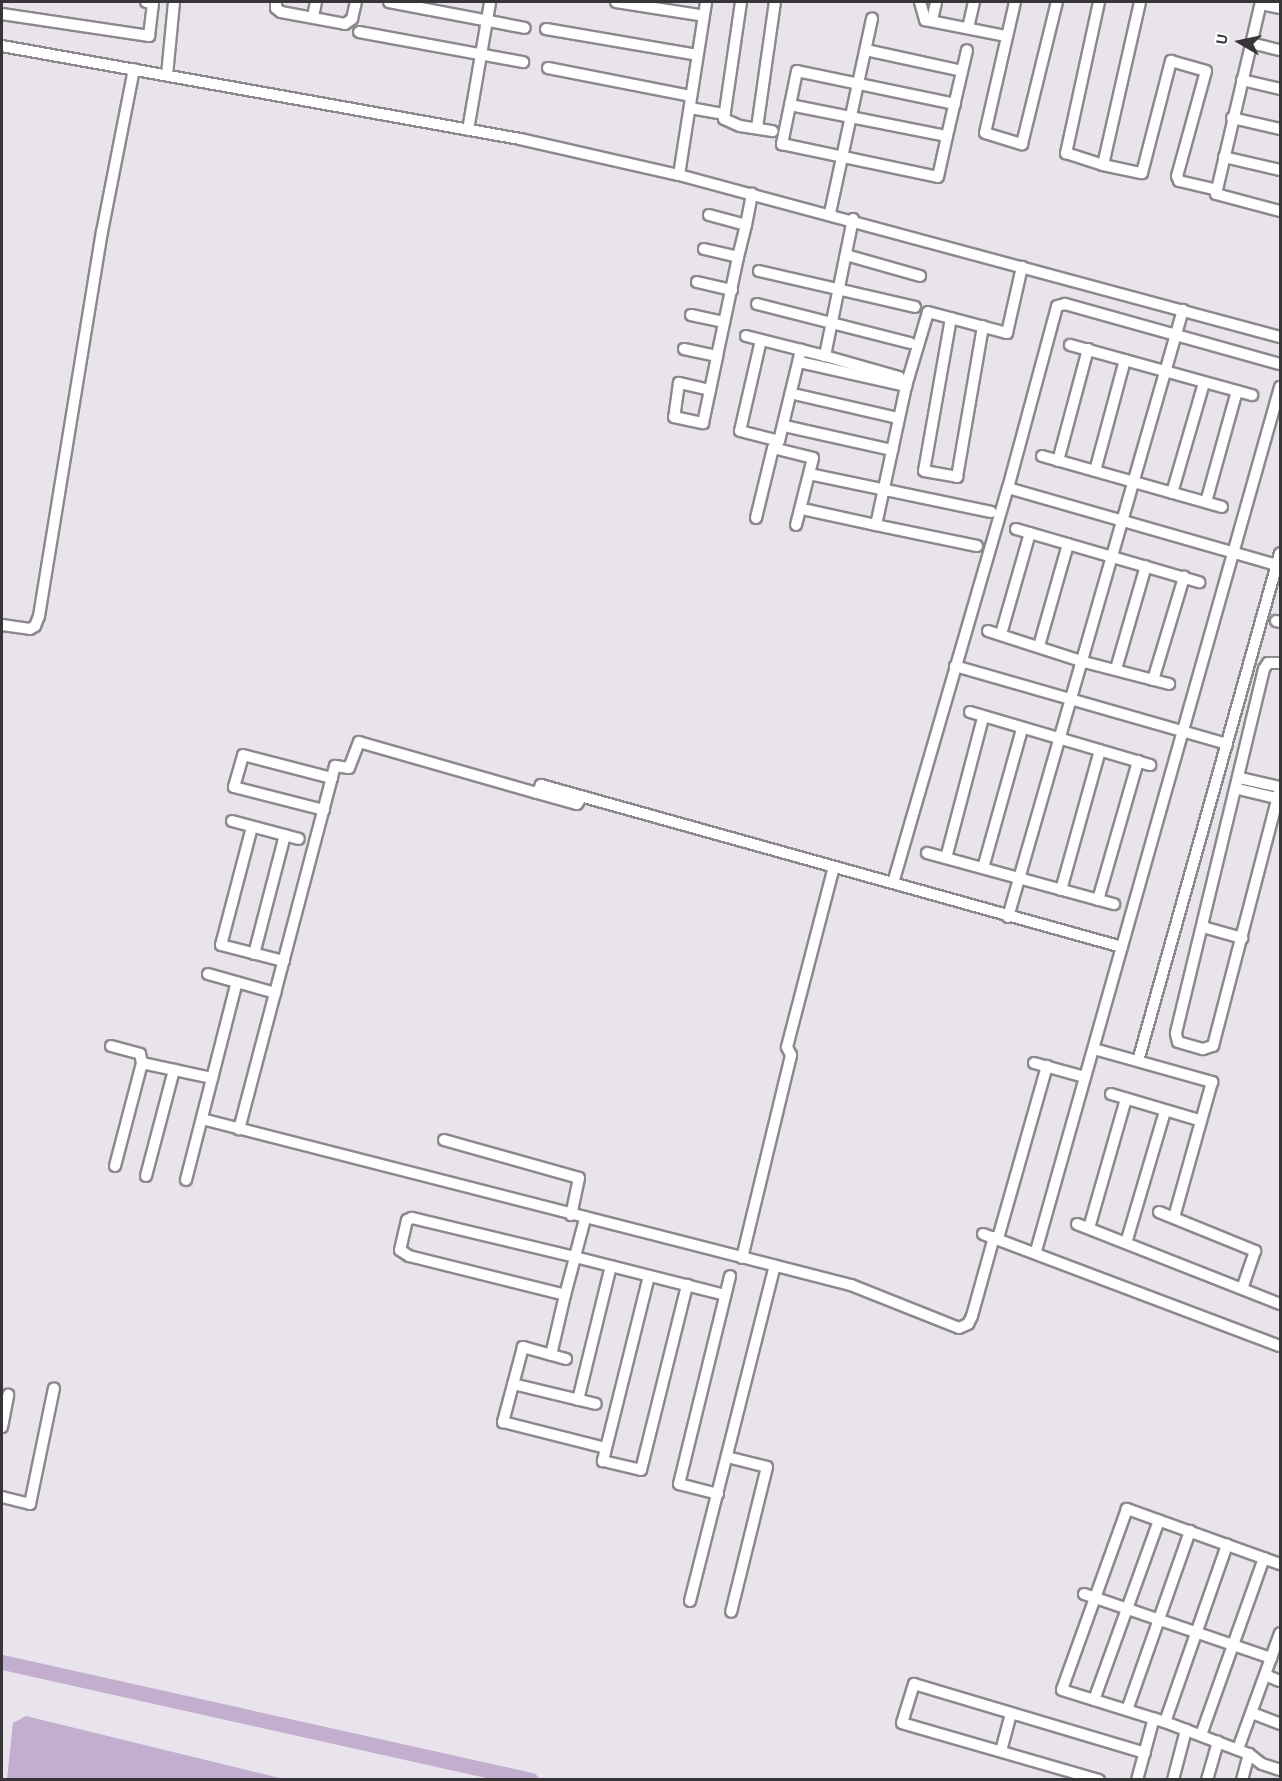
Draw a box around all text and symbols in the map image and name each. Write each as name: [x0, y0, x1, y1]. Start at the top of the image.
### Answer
north arrow: [1210, 12, 1270, 72]
text: U: [1214, 33, 1231, 45]

